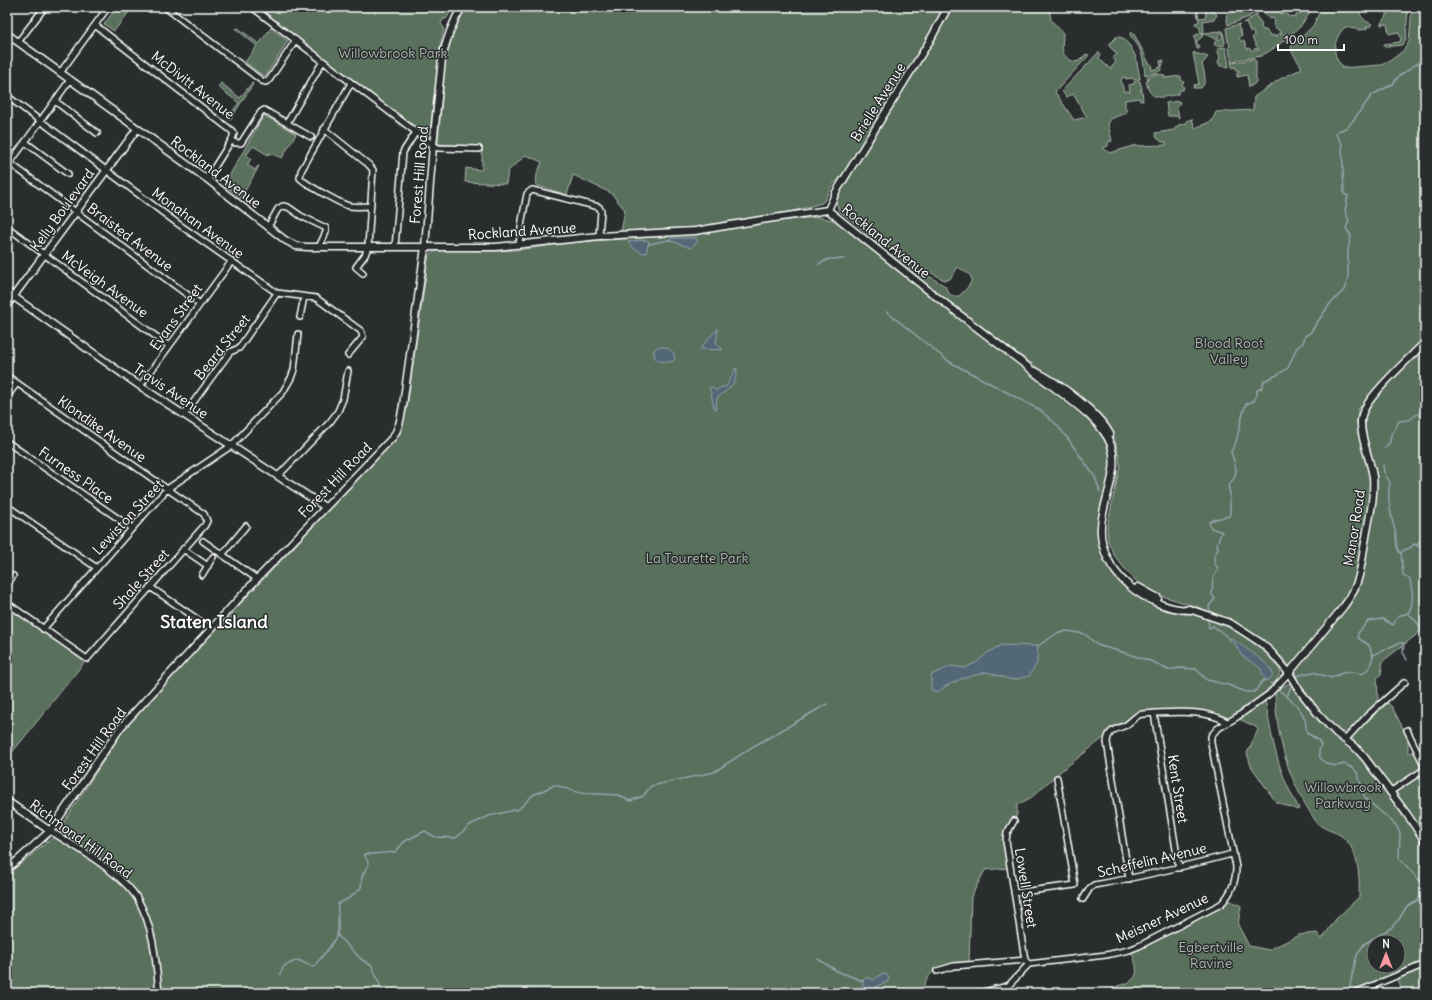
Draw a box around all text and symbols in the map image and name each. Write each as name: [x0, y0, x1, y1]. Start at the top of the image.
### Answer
scale bar: [1278, 26, 1344, 52]
text: 100 m: [1284, 32, 1318, 47]
park label: Willowbrook Park: [338, 44, 448, 62]
street label: McDivitt Avenue: [148, 47, 238, 123]
street label: Brielle Avenue: [847, 59, 909, 145]
street label: Forest Hill Road: [406, 125, 432, 225]
street label: Rockland Avenue: [167, 132, 265, 212]
street label: Kelly Boulevard: [26, 165, 98, 255]
street label: Monahan Avenue: [148, 183, 248, 263]
street label: Braisted Avenue: [84, 199, 176, 275]
street label: Rockland Avenue: [838, 200, 934, 282]
street label: Rockland Avenue: [467, 218, 577, 244]
street label: McVeigh Avenue: [58, 246, 152, 322]
street label: Evans Street: [146, 280, 206, 354]
street label: Beard Street: [190, 310, 254, 383]
park label: Blood Root Valley: [1195, 334, 1264, 368]
street label: Travis Avenue: [130, 359, 212, 423]
street label: Klondike Avenue: [54, 392, 150, 466]
street label: Forest Hill Road: [294, 438, 376, 522]
street label: Furness Place: [35, 443, 117, 507]
street label: Lewiston Street: [88, 475, 168, 558]
street label: Manor Road: [1339, 489, 1369, 567]
street label: Shale Street: [109, 545, 173, 613]
park label: La Tourette Park: [645, 549, 749, 567]
district label: Staten Island: [160, 610, 268, 633]
street label: Forest Hill Road: [58, 704, 130, 794]
street label: Kent Street: [1164, 753, 1192, 825]
park label: Willowbrook Parkway: [1304, 778, 1382, 812]
street label: Richmond Hill Road: [26, 796, 136, 882]
street label: Scheffelin Avenue: [1096, 839, 1208, 881]
street label: Lowell Street: [1011, 847, 1041, 930]
street label: Meisner Avenue: [1113, 889, 1211, 947]
north arrow: [1366, 934, 1406, 974]
text: N: [1382, 937, 1390, 951]
park label: Egbertville Ravine: [1178, 938, 1244, 972]

